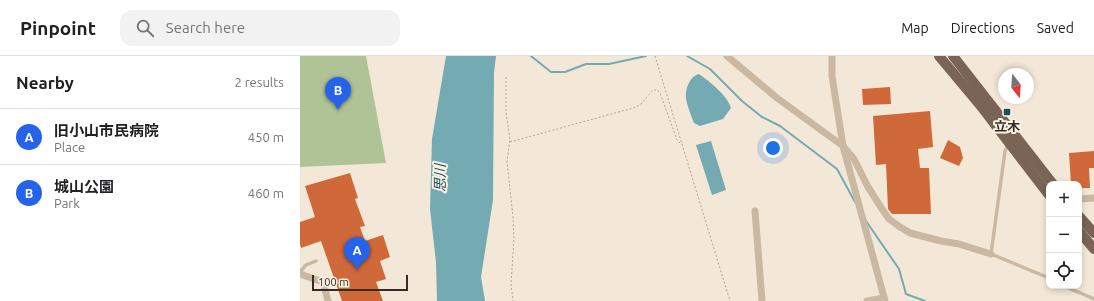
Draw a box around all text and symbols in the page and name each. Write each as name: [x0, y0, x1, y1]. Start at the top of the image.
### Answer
search box: [120, 10, 400, 46]
text: Pinpoint: [20, 17, 96, 39]
icon: search: [134, 17, 156, 39]
text: Search here: [166, 19, 245, 36]
text: Map: [901, 20, 929, 36]
text: Directions: [951, 20, 1015, 36]
text: Saved: [1037, 20, 1074, 36]
north arrow: [998, 68, 1034, 104]
text: Nearby: [16, 73, 74, 92]
text: 2 results: [234, 75, 284, 89]
pin: B: [325, 77, 351, 110]
marker: 立木: [1002, 107, 1012, 117]
place label: 立木: [994, 119, 1021, 133]
text: 旧小山市民病院: [54, 122, 159, 139]
text: A: [24, 130, 34, 144]
text: 450 m: [248, 130, 284, 144]
your location: [763, 138, 783, 158]
text: Place: [54, 140, 85, 154]
water label: 思川: [432, 162, 448, 192]
text: 城山公園: [54, 178, 114, 195]
map controls: [1046, 181, 1082, 289]
button: +: [1046, 181, 1082, 217]
text: B: [25, 186, 33, 200]
text: 460 m: [248, 186, 284, 200]
text: Park: [54, 196, 80, 210]
button: −: [1046, 217, 1082, 253]
pin: A: [344, 237, 370, 270]
button: locate: [1046, 253, 1082, 289]
scale bar: [312, 273, 408, 292]
text: 100 m: [318, 276, 349, 288]

